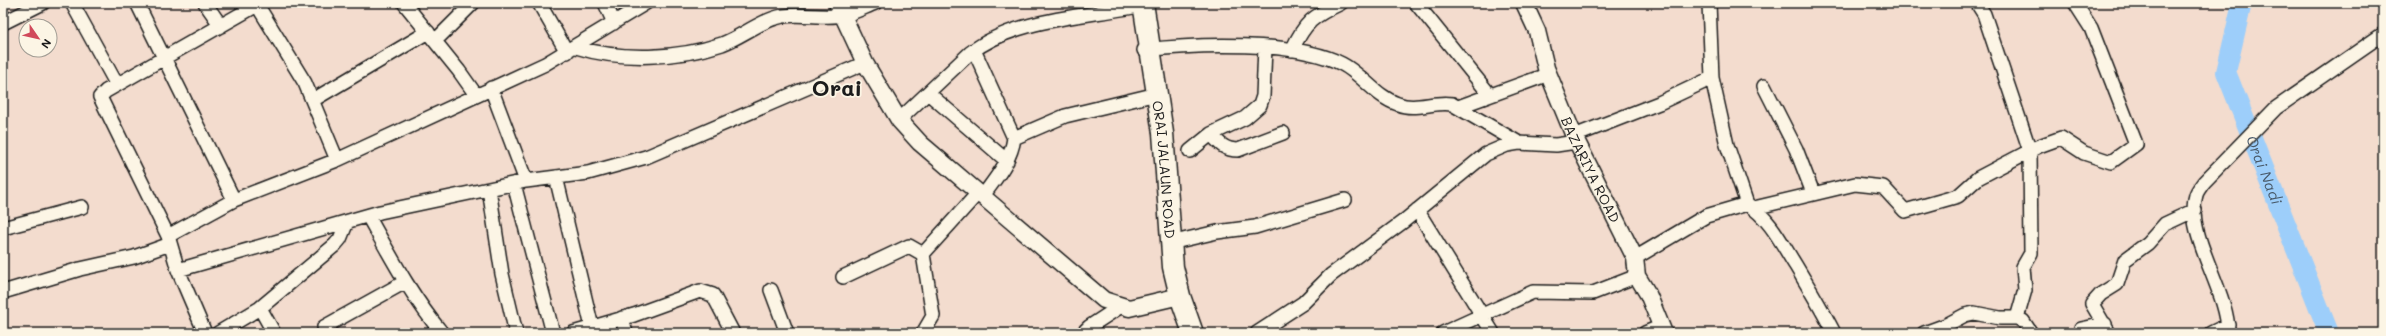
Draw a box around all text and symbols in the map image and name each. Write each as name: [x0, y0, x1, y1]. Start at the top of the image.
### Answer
north arrow: [18, 18, 58, 58]
text: N: [38, 36, 55, 52]
district label: Orai: [812, 73, 862, 102]
street label: ORAI JALAUN ROAD: [1149, 99, 1180, 239]
street label: BAZARIYA ROAD: [1558, 114, 1625, 225]
water label: Orai Nadi: [2242, 132, 2287, 208]

